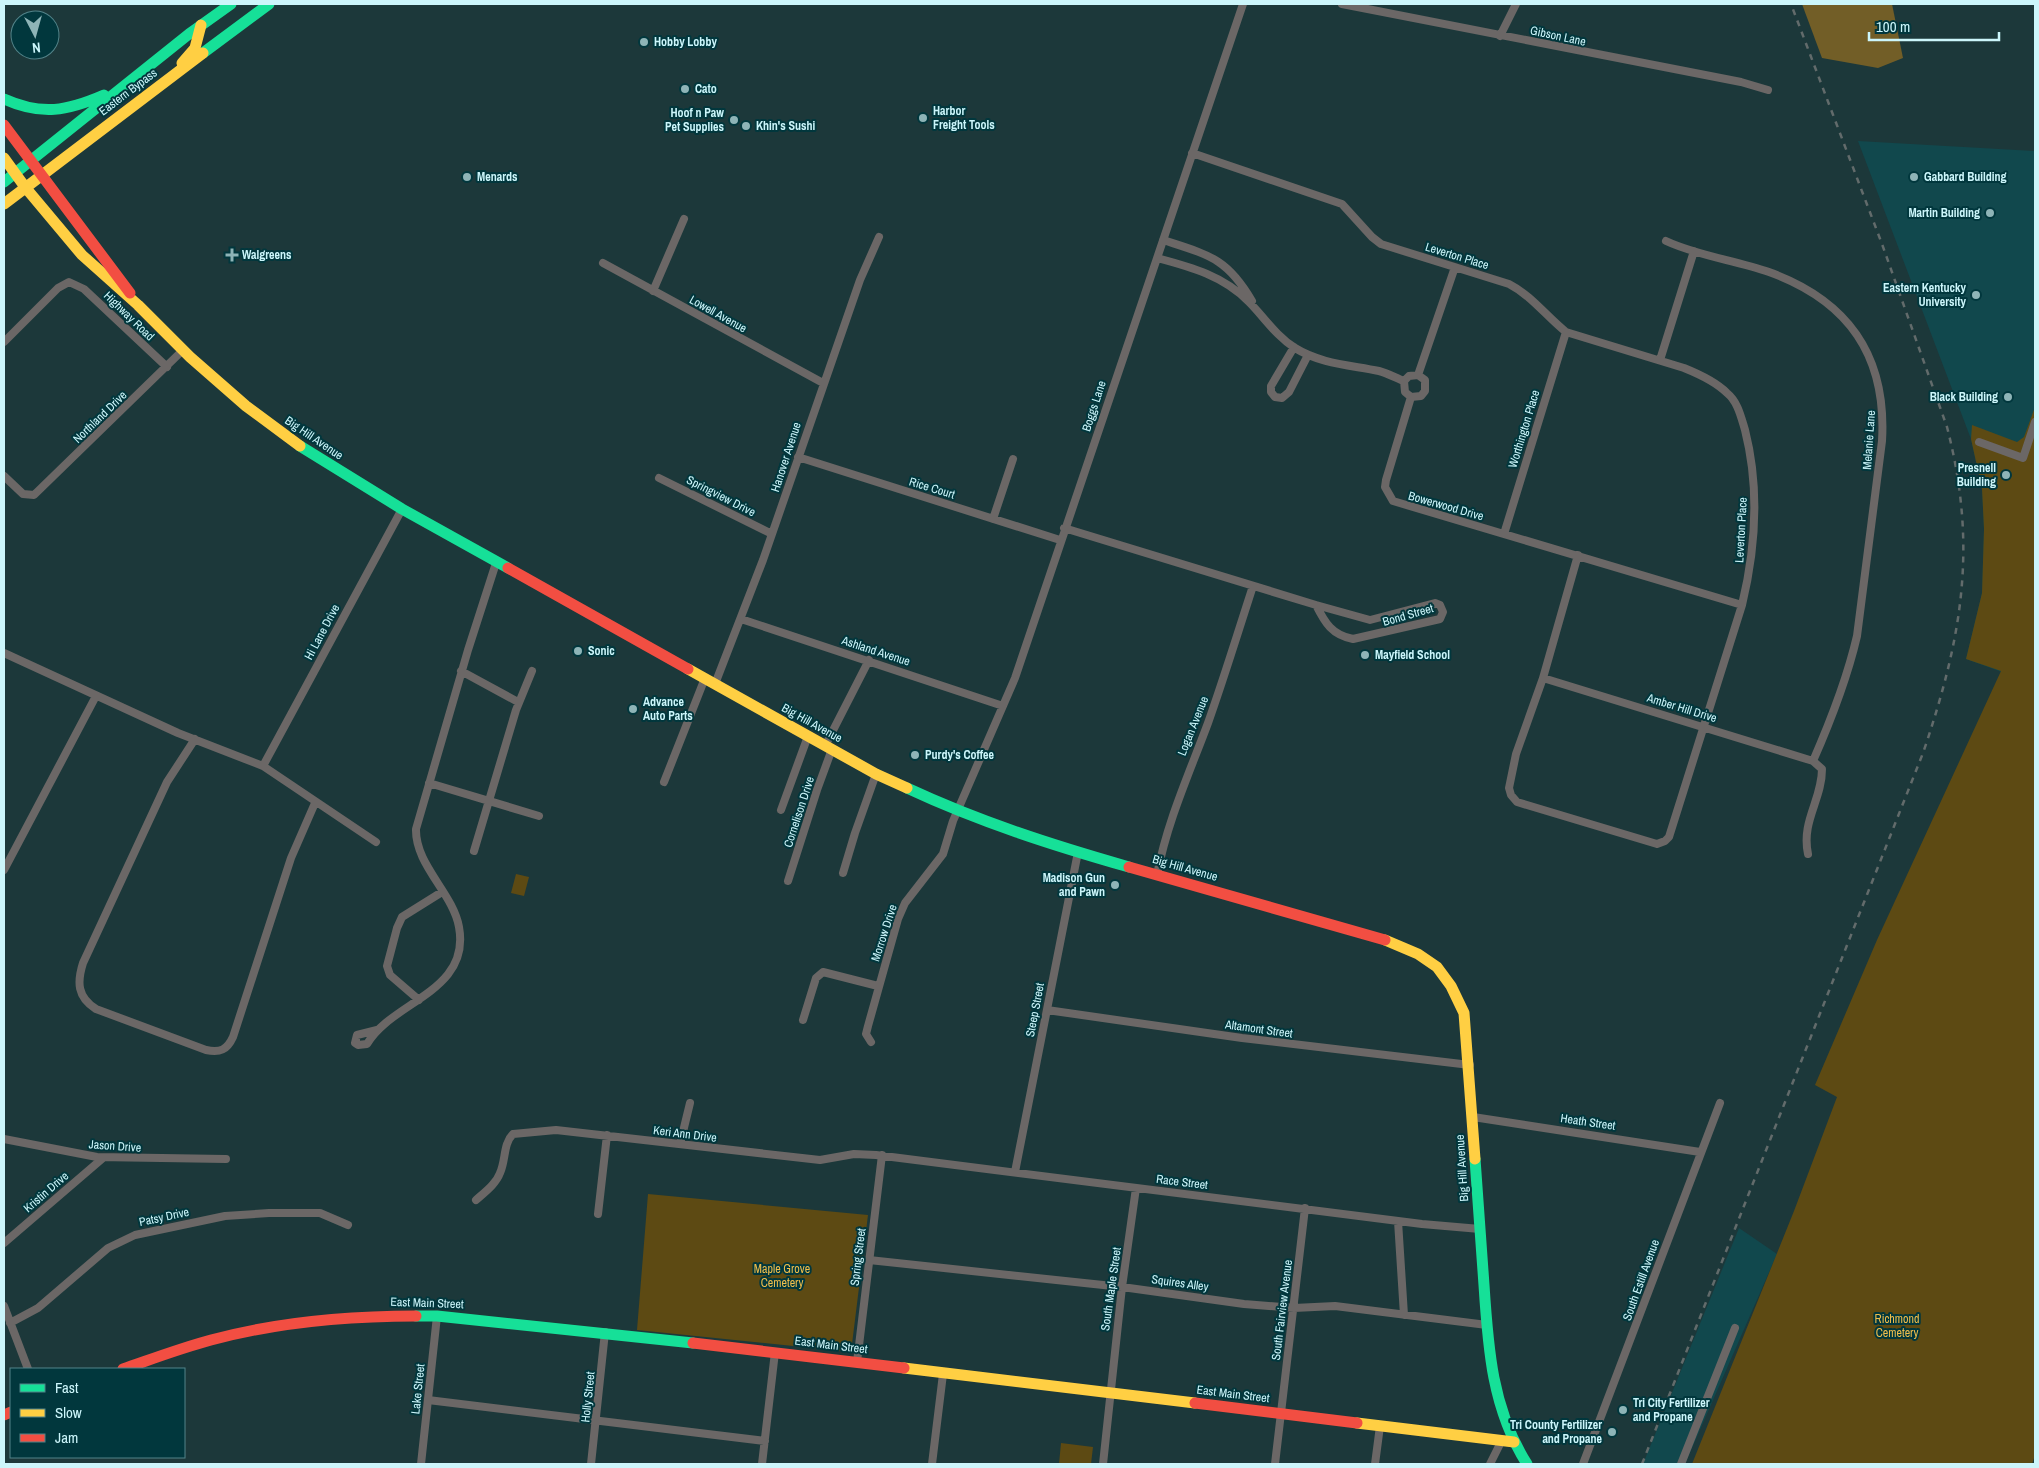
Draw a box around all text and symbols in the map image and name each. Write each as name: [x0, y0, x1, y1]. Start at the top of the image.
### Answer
north arrow: [10, 10, 60, 60]
scale bar: [1869, 10, 1999, 42]
text: 100 m: [1876, 16, 1910, 37]
street label: Gibson Lane: [1529, 22, 1587, 50]
place label: Hobby Lobby: [654, 34, 717, 50]
marker: Hobby Lobby: [638, 36, 650, 48]
text: N: [31, 39, 41, 57]
street label: Eastern Bypass: [96, 65, 160, 119]
place label: Cato: [695, 81, 717, 97]
marker: Cato: [679, 83, 691, 95]
place label: Harbor Freight Tools: [933, 103, 995, 133]
place label: Hoof n Paw Pet Supplies: [665, 105, 725, 135]
marker: Harbor Freight Tools: [917, 112, 929, 124]
marker: Hoof n Paw Pet Supplies: [728, 114, 740, 126]
place label: Khin's Sushi: [756, 118, 815, 134]
marker: Khin's Sushi: [740, 120, 752, 132]
place label: Menards: [477, 169, 518, 185]
place label: Gabbard Building: [1924, 169, 2007, 185]
marker: Menards: [461, 171, 473, 183]
marker: Gabbard Building: [1908, 171, 1920, 183]
place label: Martin Building: [1908, 205, 1980, 221]
marker: Martin Building: [1984, 207, 1996, 219]
street label: Leverton Place: [1423, 239, 1491, 273]
place label: Walgreens: [242, 247, 292, 263]
marker: Walgreens: [226, 249, 238, 261]
place label: Eastern Kentucky University: [1883, 280, 1967, 310]
street label: Highway Road: [100, 288, 158, 344]
marker: Eastern Kentucky University: [1970, 289, 1982, 301]
street label: Lowell Avenue: [686, 292, 750, 336]
street label: Boggs Lane: [1078, 379, 1110, 433]
street label: Northland Drive: [70, 387, 130, 447]
street label: Worthington Place: [1505, 388, 1543, 470]
place label: Black Building: [1930, 389, 1998, 405]
marker: Black Building: [2002, 391, 2014, 403]
street label: Melanie Lane: [1859, 410, 1879, 470]
street label: Big Hill Avenue: [282, 413, 346, 463]
street label: Hanover Avenue: [767, 420, 805, 494]
place label: Presnell Building: [1957, 460, 1996, 490]
marker: Presnell Building: [2000, 469, 2012, 481]
street label: Springview Drive: [684, 472, 758, 520]
street label: Rice Court: [907, 473, 957, 503]
street label: Bowerwood Drive: [1406, 488, 1486, 524]
street label: Leverton Place: [1731, 497, 1751, 563]
street label: Bond Street: [1381, 600, 1435, 630]
street label: Hi Lane Drive: [301, 601, 343, 663]
street label: Ashland Avenue: [839, 632, 912, 670]
place label: Sonic: [588, 643, 615, 659]
marker: Sonic: [572, 645, 584, 657]
place label: Mayfield School: [1375, 647, 1450, 663]
marker: Mayfield School: [1359, 649, 1371, 661]
street label: Amber Hill Drive: [1644, 690, 1719, 726]
place label: Advance Auto Parts: [643, 694, 693, 724]
street label: Logan Avenue: [1174, 694, 1212, 758]
street label: Big Hill Avenue: [779, 700, 845, 746]
marker: Advance Auto Parts: [627, 703, 639, 715]
place label: Purdy's Coffee: [925, 747, 995, 763]
marker: Purdy's Coffee: [909, 749, 921, 761]
street label: Cornelison Drive: [780, 774, 818, 850]
street label: Big Hill Avenue: [1151, 851, 1219, 885]
place label: Madison Gun and Pawn: [1043, 870, 1105, 900]
marker: Madison Gun and Pawn: [1109, 879, 1121, 891]
street label: Morrow Drive: [867, 902, 901, 964]
street label: Steep Street: [1022, 981, 1048, 1038]
street label: Altamont Street: [1223, 1016, 1294, 1042]
street label: Heath Street: [1560, 1110, 1617, 1134]
street label: Keri Ann Drive: [652, 1122, 718, 1146]
street label: Big Hill Avenue: [1452, 1134, 1472, 1202]
street label: Jason Drive: [88, 1136, 142, 1156]
street label: Kristin Drive: [20, 1168, 72, 1216]
street label: Race Street: [1155, 1171, 1209, 1193]
street label: Patsy Drive: [137, 1204, 191, 1230]
street label: Spring Street: [847, 1227, 870, 1287]
street label: South Estill Avenue: [1619, 1237, 1663, 1323]
street label: South Maple Street: [1097, 1246, 1125, 1332]
street label: South Fairview Avenue: [1268, 1259, 1296, 1361]
park label: Maple Grove Cemetery: [754, 1261, 810, 1291]
street label: Squires Alley: [1150, 1271, 1210, 1295]
street label: East Main Street: [390, 1294, 464, 1312]
park label: Richmond Cemetery: [1875, 1311, 1919, 1341]
street label: East Main Street: [794, 1333, 869, 1357]
street label: Lake Street: [407, 1363, 429, 1415]
legend: [10, 1368, 185, 1458]
street label: Holly Street: [577, 1371, 599, 1423]
text: Fast: [55, 1377, 79, 1398]
street label: East Main Street: [1196, 1382, 1271, 1406]
place label: Tri City Fertilizer and Propane: [1633, 1395, 1710, 1425]
text: Slow: [55, 1402, 82, 1423]
marker: Tri City Fertilizer and Propane: [1617, 1404, 1629, 1416]
place label: Tri County Fertilizer and Propane: [1510, 1417, 1603, 1447]
marker: Tri County Fertilizer and Propane: [1606, 1426, 1618, 1438]
text: Jam: [55, 1427, 78, 1448]

